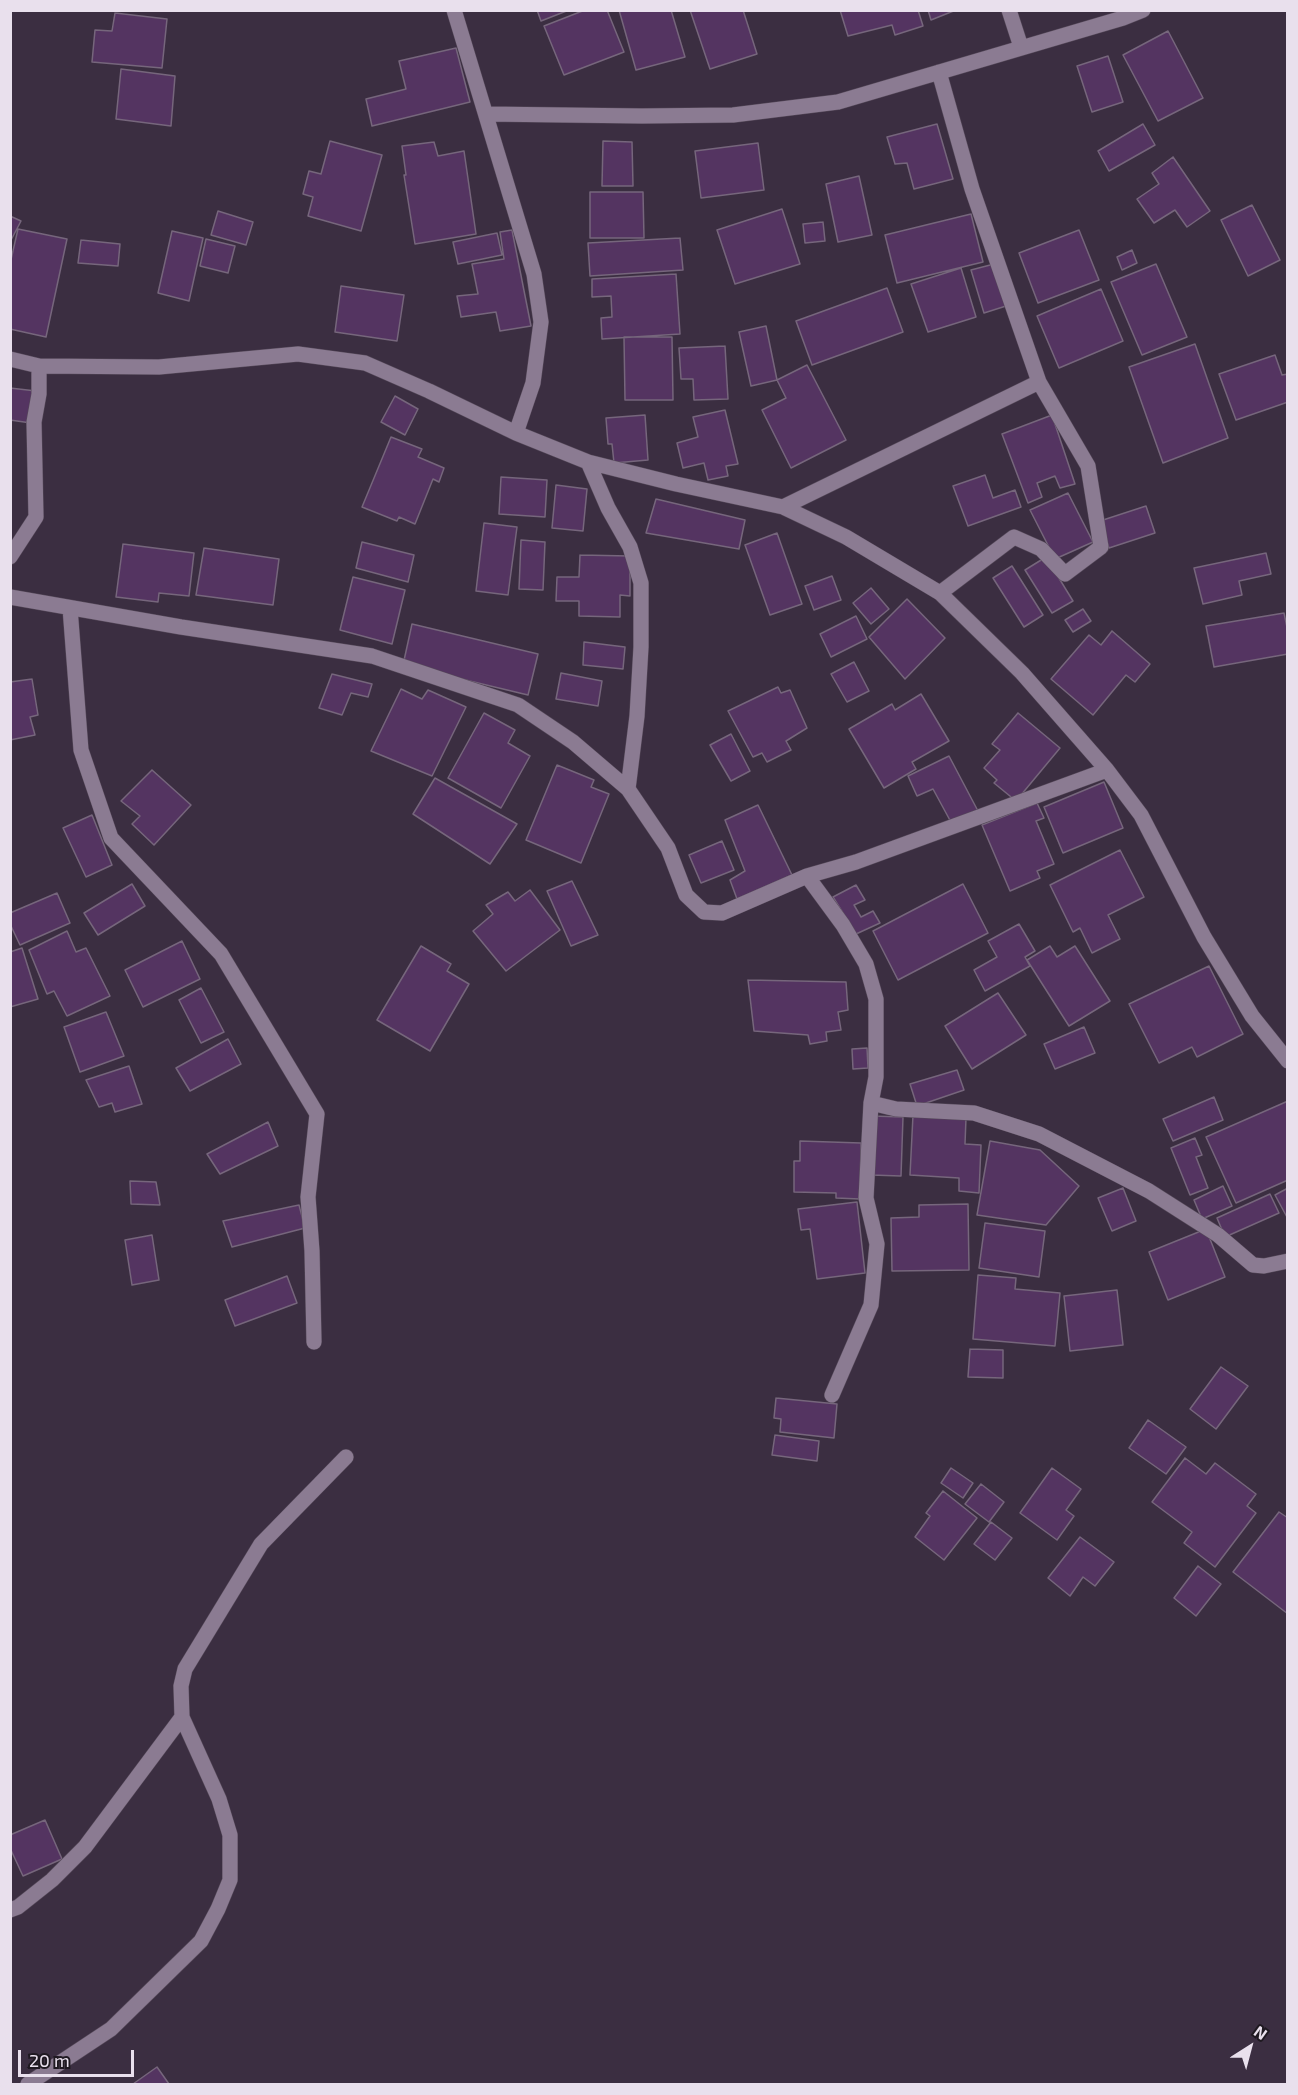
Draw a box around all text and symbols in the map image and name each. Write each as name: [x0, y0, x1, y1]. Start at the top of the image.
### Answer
north arrow: [1220, 2017, 1280, 2077]
text: N: [1251, 2021, 1271, 2043]
scale bar: [21, 2038, 136, 2076]
text: 20 m: [29, 2049, 70, 2071]

